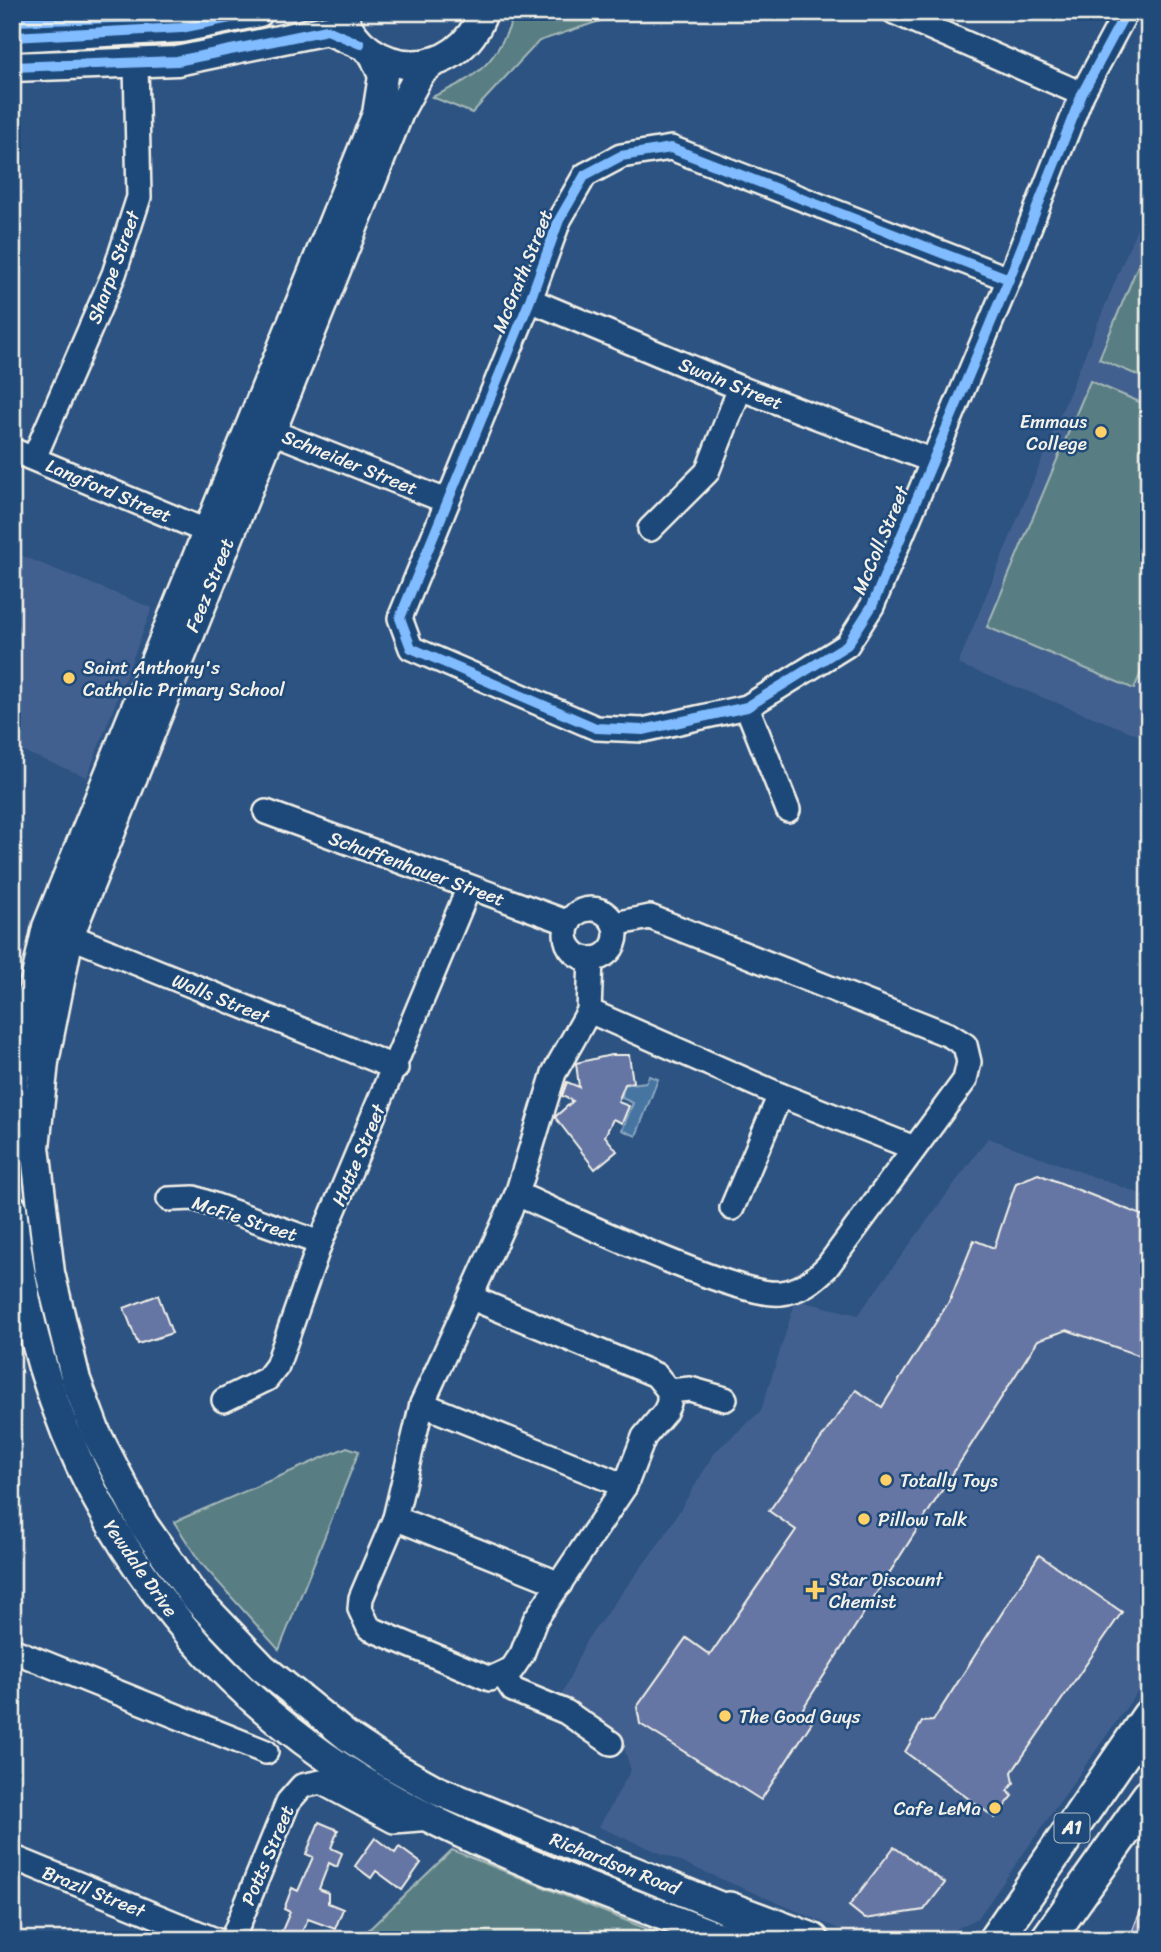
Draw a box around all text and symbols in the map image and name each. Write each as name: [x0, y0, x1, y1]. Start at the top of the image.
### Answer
street label: McGrath Street: [483, 204, 562, 338]
street label: Sharpe Street: [78, 205, 150, 329]
street label: Swain Street: [674, 348, 788, 419]
place label: Emmaus College: [1020, 405, 1087, 460]
street label: Schneider Street: [277, 420, 423, 505]
marker: Emmaus College: [1093, 424, 1109, 440]
street label: Langford Street: [41, 449, 177, 532]
street label: McColl Street: [843, 479, 919, 600]
street label: Feez Street: [176, 533, 243, 637]
place label: Saint Anthony's Catholic Primary School: [83, 651, 285, 706]
marker: Saint Anthony's Catholic Primary School: [61, 670, 77, 686]
street label: Schuffenhauer Street: [324, 821, 510, 916]
street label: Walls Street: [167, 964, 276, 1034]
street label: Hatte Street: [322, 1098, 395, 1211]
street label: McFie Street: [188, 1186, 302, 1251]
place label: Totally Toys: [900, 1464, 998, 1497]
marker: Totally Toys: [878, 1472, 894, 1488]
place label: Pillow Talk: [878, 1503, 967, 1536]
marker: Pillow Talk: [856, 1511, 872, 1527]
street label: Yewdale Drive: [95, 1512, 187, 1624]
place label: Star Discount Chemist: [829, 1563, 944, 1618]
marker: Star Discount Chemist: [807, 1582, 823, 1598]
place label: The Good Guys: [739, 1700, 861, 1733]
marker: The Good Guys: [717, 1708, 733, 1724]
place label: Cafe LeMa: [894, 1792, 981, 1825]
street label: Potts Street: [231, 1800, 303, 1911]
marker: Cafe LeMa: [987, 1800, 1003, 1816]
road number: A1: [1054, 1814, 1090, 1842]
street label: Richardson Road: [545, 1822, 687, 1905]
street label: Brazil Street: [37, 1856, 152, 1928]

